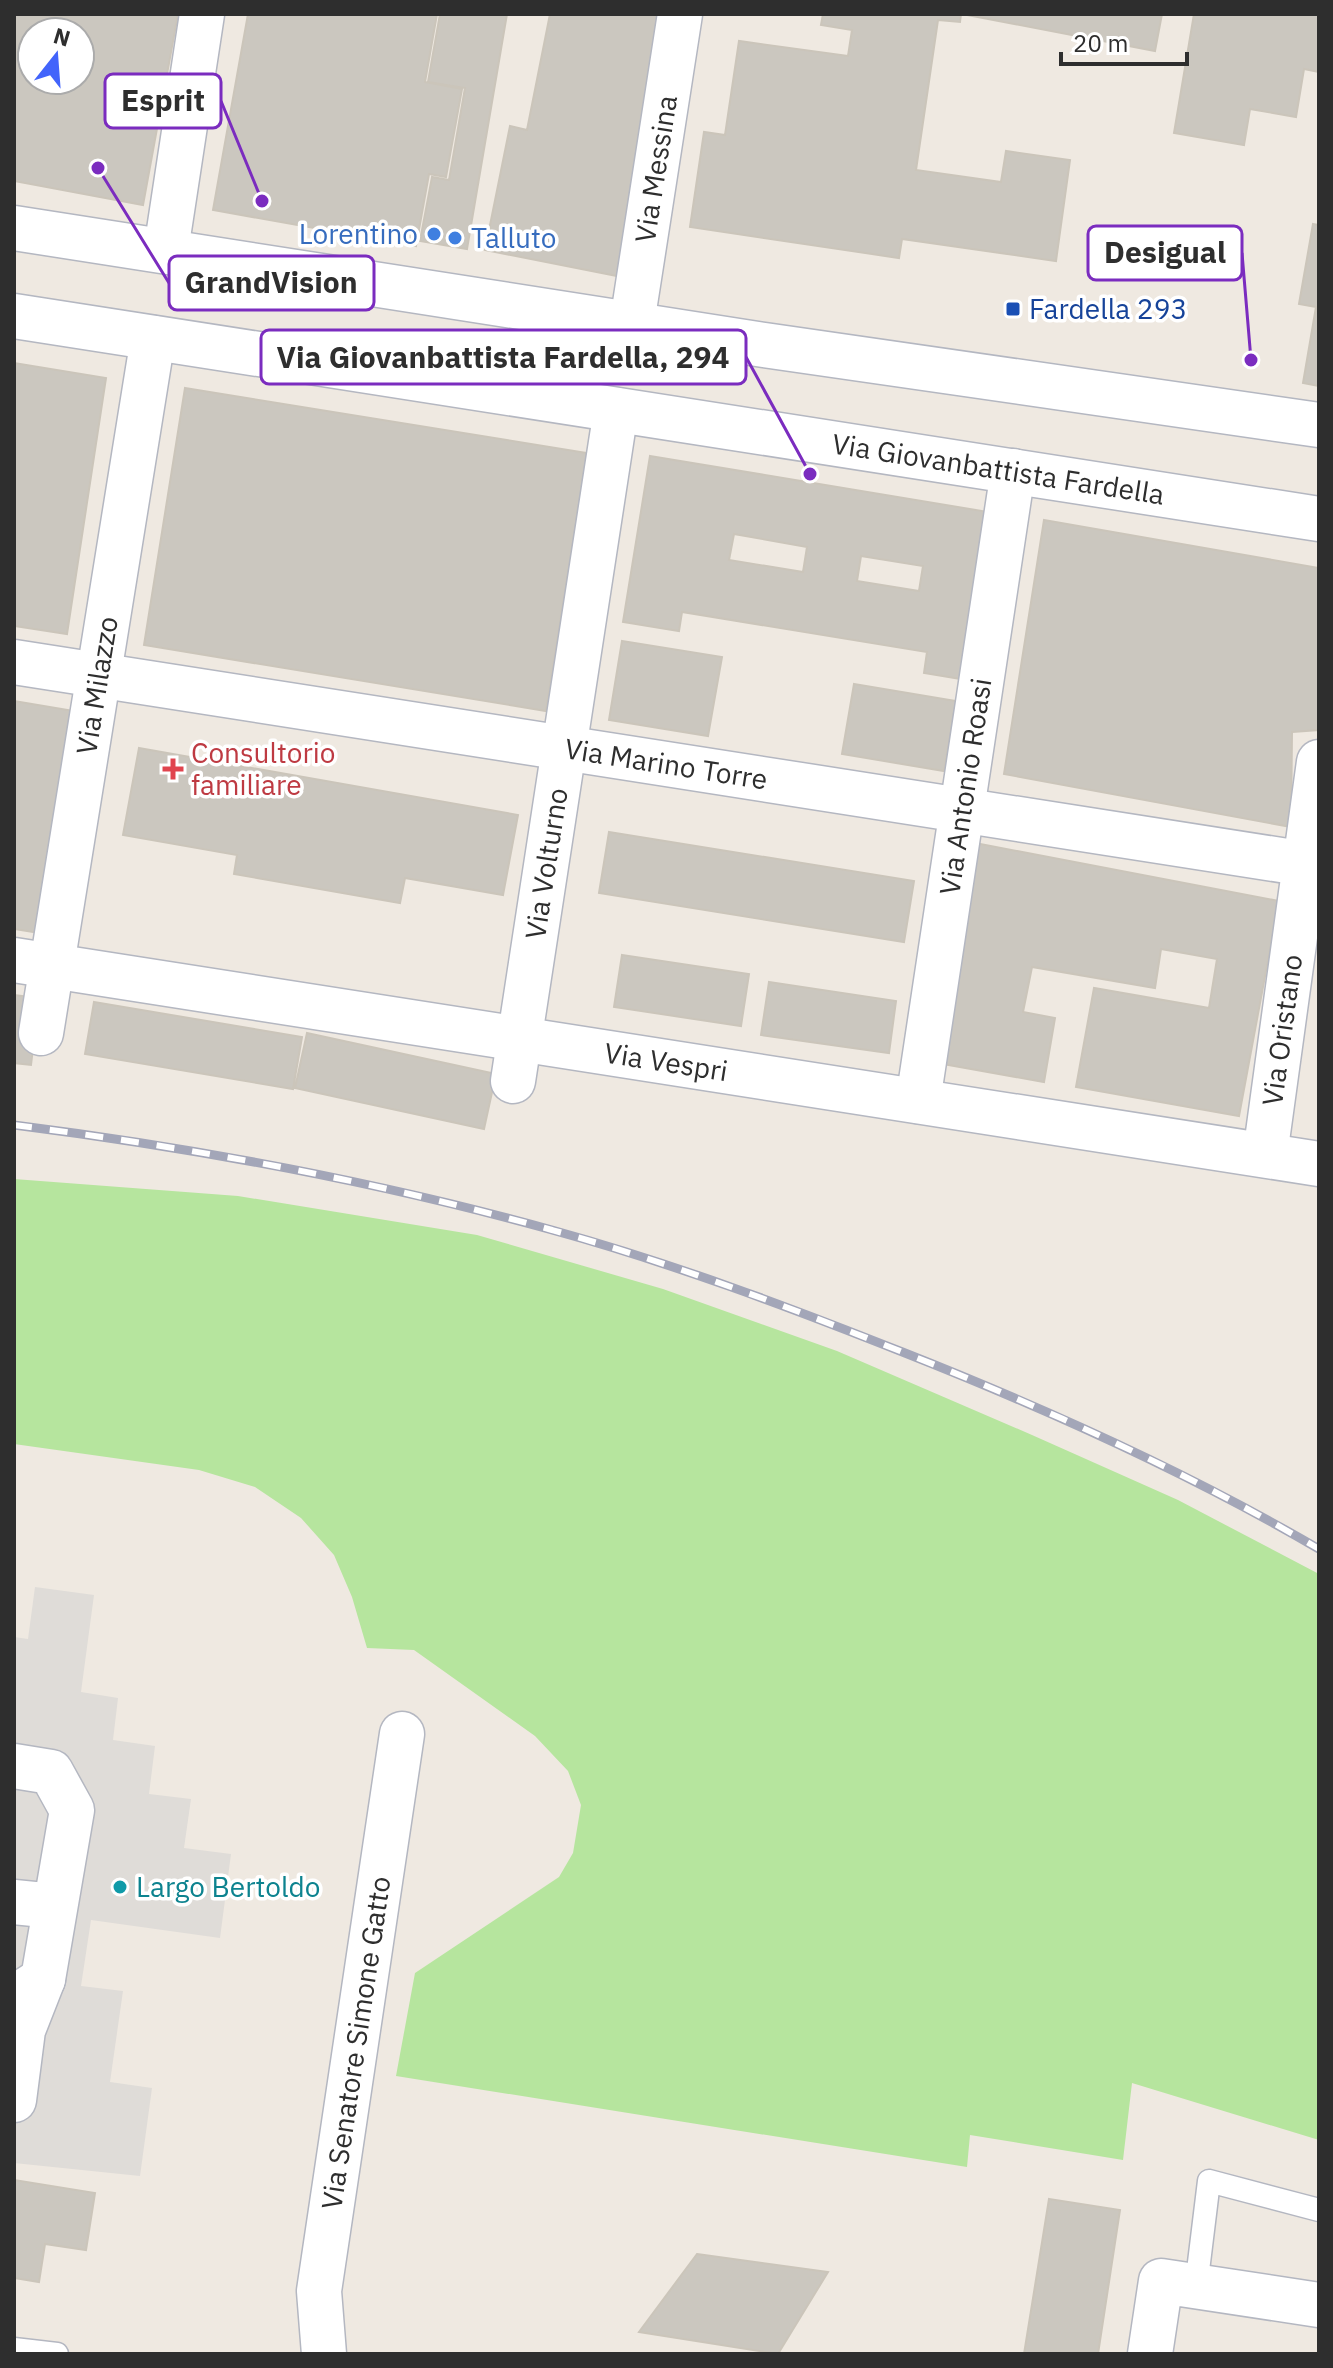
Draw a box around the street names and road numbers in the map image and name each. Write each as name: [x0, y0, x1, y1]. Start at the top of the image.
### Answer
street label: Via Messina: [626, 92, 685, 245]
street label: Via Giovanbattista Fardella: [830, 425, 1167, 513]
street label: Via Milazzo: [67, 614, 126, 757]
street label: Via Antonio Roasi: [930, 675, 1000, 897]
street label: Via Marino Torre: [562, 729, 770, 798]
street label: Via Volturno: [516, 785, 576, 942]
street label: Via Oristano: [1253, 952, 1310, 1108]
street label: Via Vespri: [602, 1034, 730, 1089]
street label: Via Senatore Simone Gatto: [312, 1874, 399, 2212]

